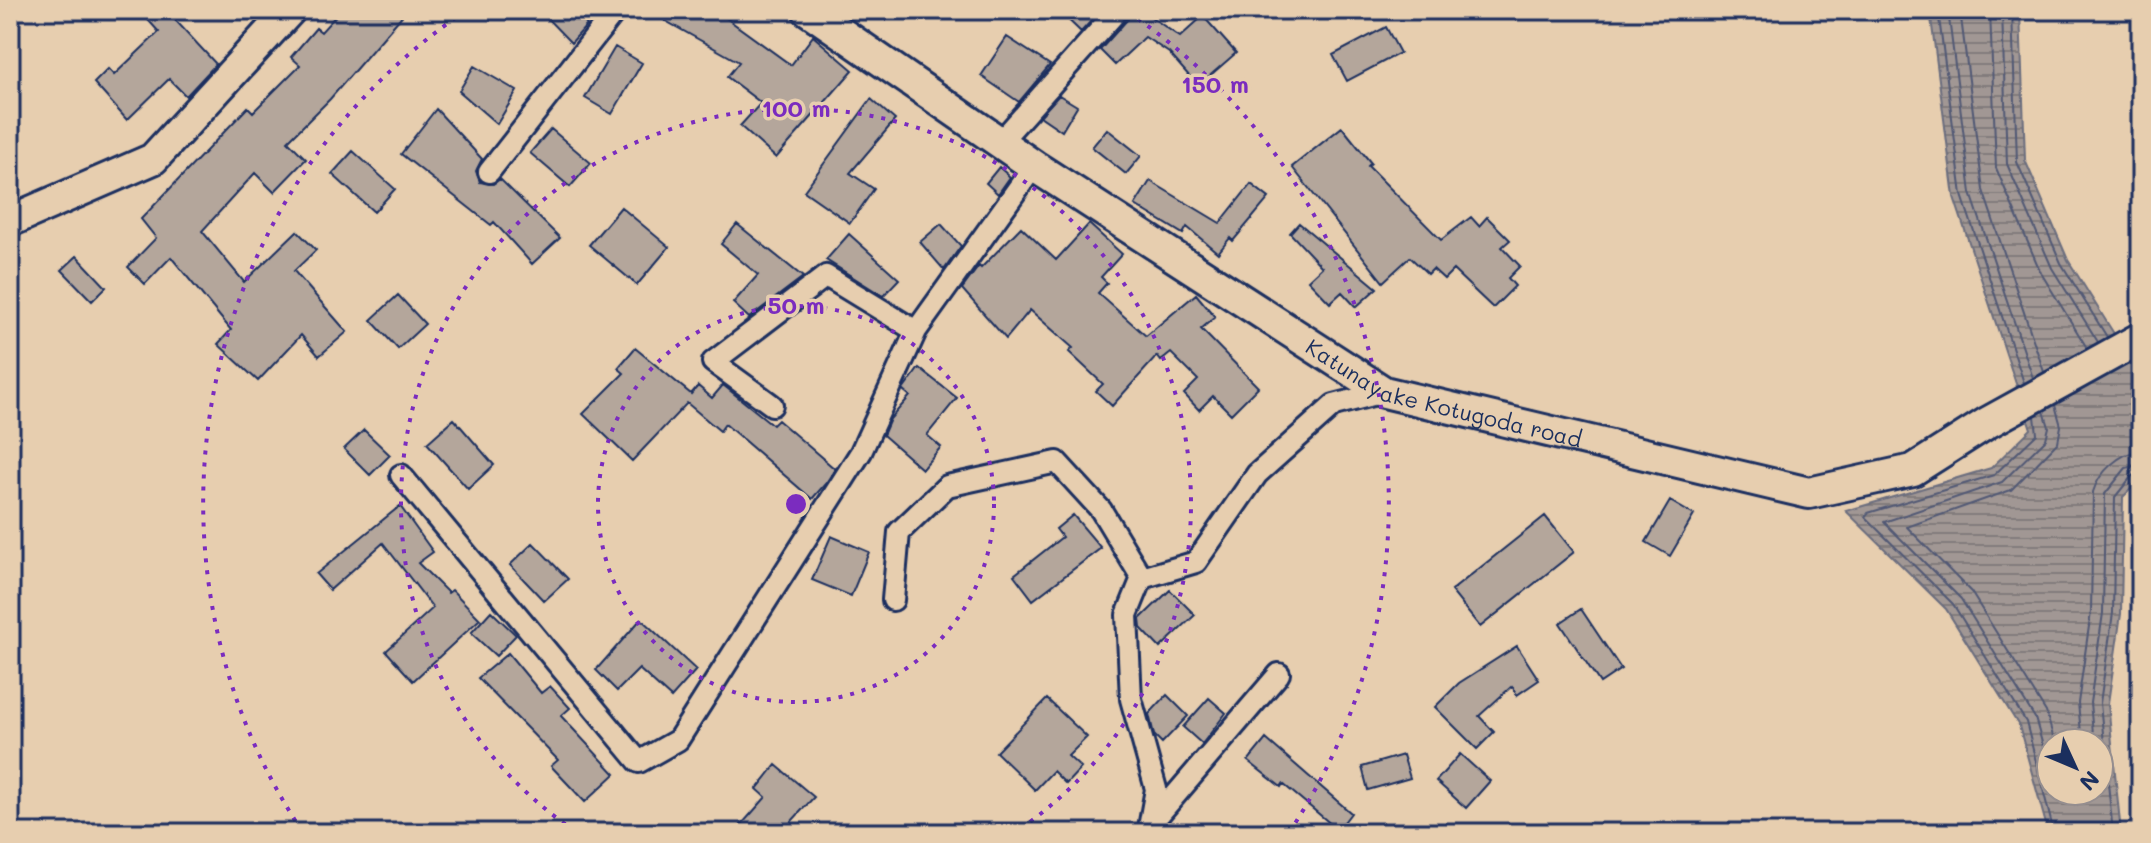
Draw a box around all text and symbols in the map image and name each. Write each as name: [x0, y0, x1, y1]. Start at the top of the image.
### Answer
text: 150 m: [1181, 68, 1249, 99]
text: 100 m: [761, 92, 831, 123]
text: 50 m: [767, 289, 825, 320]
street label: Katunayake Kotugoda road: [1301, 331, 1585, 453]
centre of rings: [782, 490, 810, 518]
north arrow: [2035, 727, 2115, 807]
text: N: [2074, 765, 2106, 797]

